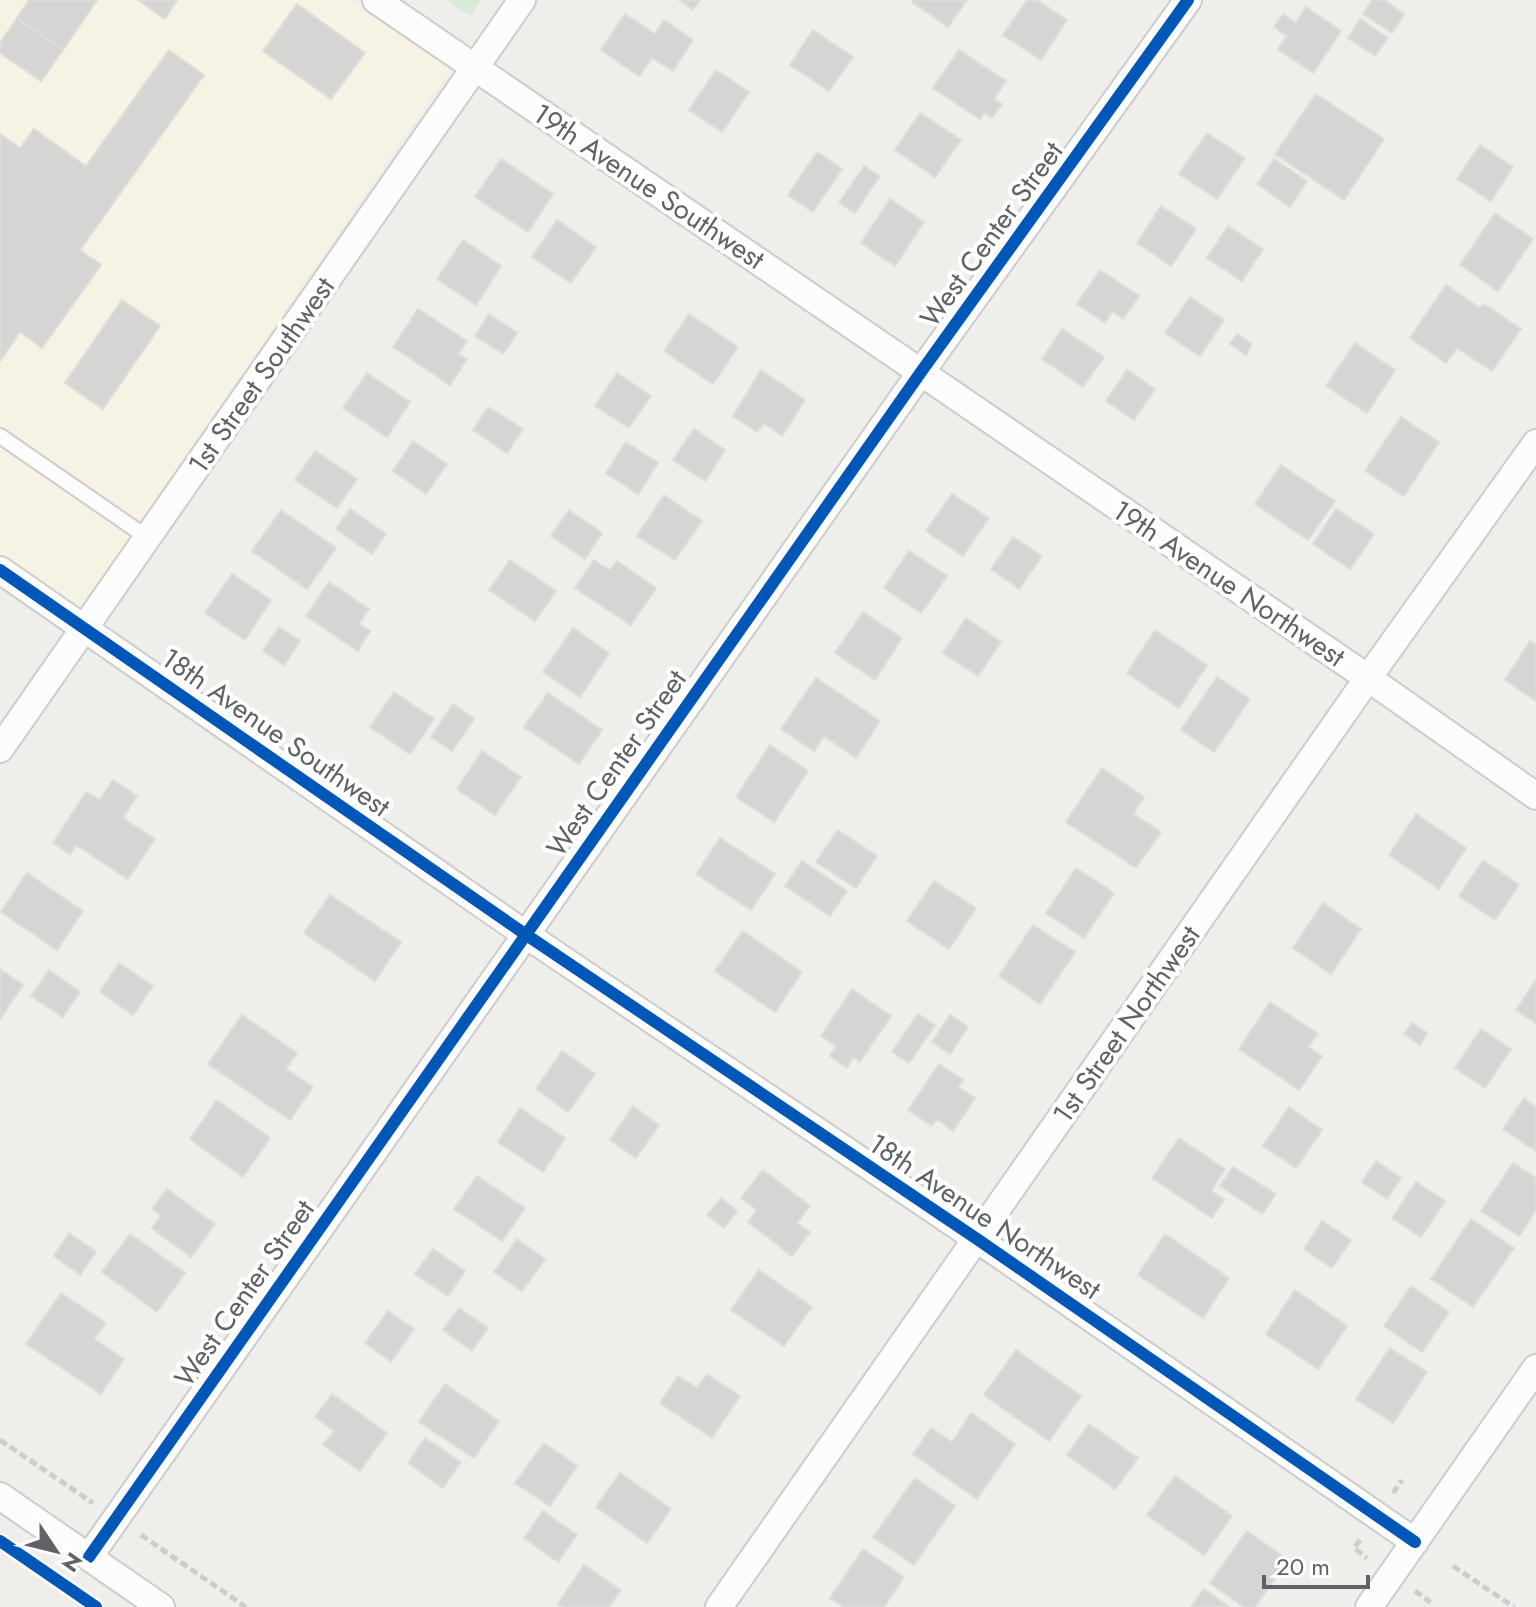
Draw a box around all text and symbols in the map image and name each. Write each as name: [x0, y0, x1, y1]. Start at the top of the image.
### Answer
street label: 19th Avenue Southwest: [525, 93, 773, 280]
street label: West Center Street: [910, 133, 1073, 336]
street label: 1st Street Southwest: [178, 268, 345, 482]
street label: 19th Avenue Northwest: [1104, 490, 1354, 677]
street label: 18th Avenue Southwest: [153, 638, 399, 827]
street label: West Center Street: [536, 661, 697, 865]
street label: 1st Street Northwest: [1043, 917, 1210, 1132]
street label: 18th Avenue Northwest: [860, 1123, 1109, 1310]
street label: West Center Street: [164, 1191, 325, 1395]
north arrow: [16, 1511, 96, 1591]
scale bar: [1264, 1539, 1368, 1589]
text: N: [54, 1546, 90, 1579]
text: 20 m: [1276, 1549, 1330, 1584]

